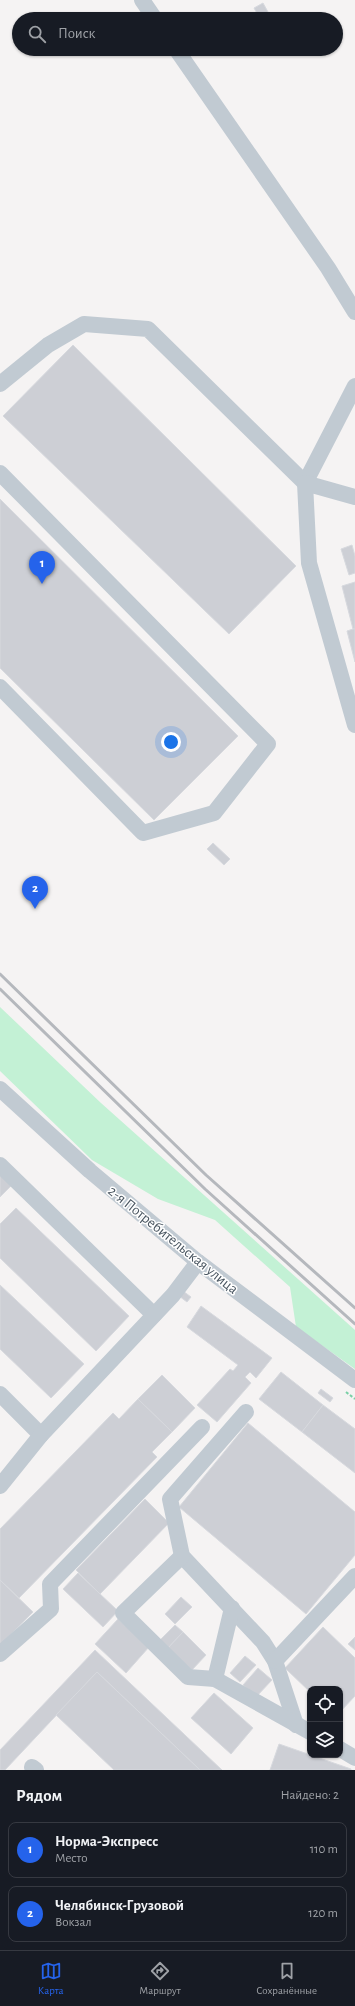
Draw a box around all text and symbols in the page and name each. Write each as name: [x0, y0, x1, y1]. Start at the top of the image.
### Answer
search box: [12, 12, 343, 56]
icon: search: [26, 23, 48, 45]
text: Поиск: [58, 26, 96, 41]
pin: 1: [29, 551, 55, 584]
your location: [161, 732, 181, 752]
pin: 2: [22, 876, 48, 909]
street label: 2-я Потребительская улица: [105, 1183, 241, 1297]
map controls: [307, 1686, 343, 1758]
button: locate: [307, 1686, 343, 1722]
button: layers: [307, 1722, 343, 1758]
text: Рядом: [16, 1787, 62, 1804]
text: Найдено: 2: [281, 1789, 339, 1802]
text: Норма-Экспресс: [55, 1834, 158, 1849]
text: 1: [28, 1843, 32, 1856]
text: 110 m: [310, 1843, 338, 1856]
text: Место: [55, 1852, 87, 1865]
text: Челябинск-Грузовой: [55, 1898, 184, 1913]
text: 2: [27, 1907, 33, 1920]
text: 120 m: [308, 1907, 338, 1920]
text: Вокзал: [55, 1916, 92, 1929]
tab: Карта: [38, 1960, 64, 1997]
tab: Маршрут: [139, 1960, 181, 1997]
tab: Сохранённые: [256, 1960, 317, 1997]

